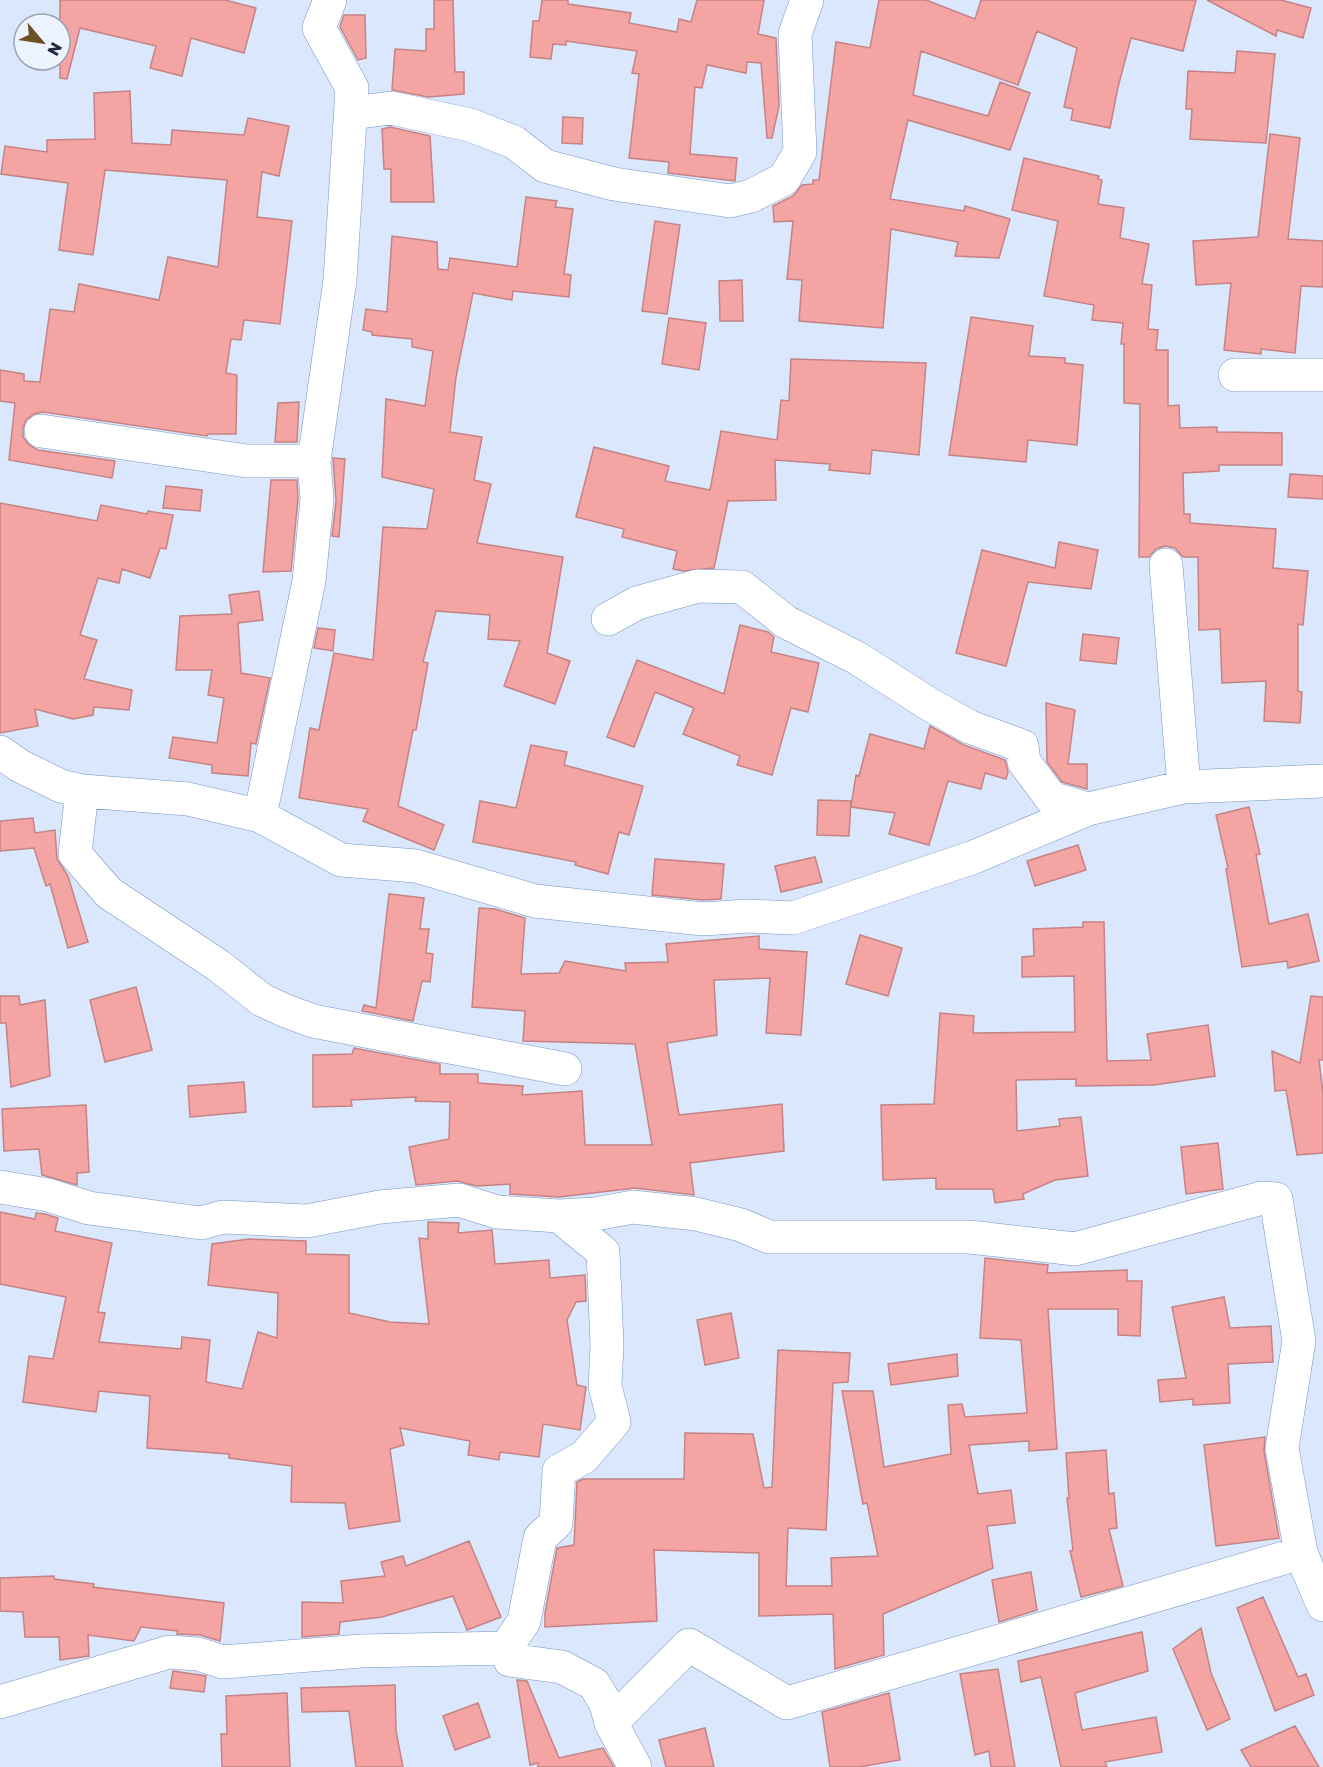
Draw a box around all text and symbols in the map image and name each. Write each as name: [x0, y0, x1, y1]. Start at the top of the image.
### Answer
north arrow: [12, 12, 72, 72]
text: N: [43, 39, 67, 59]

